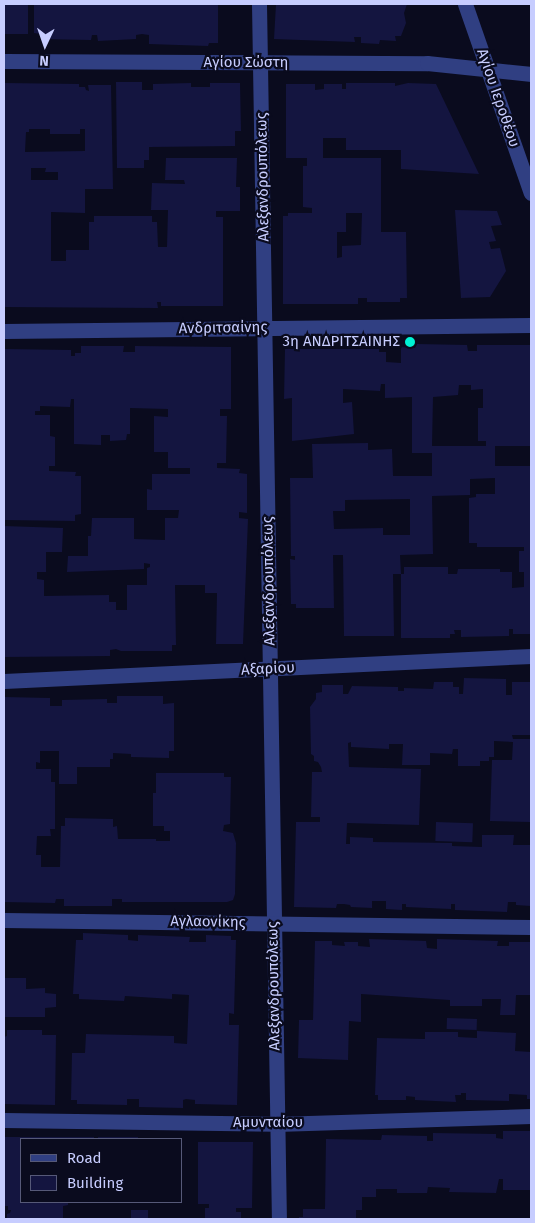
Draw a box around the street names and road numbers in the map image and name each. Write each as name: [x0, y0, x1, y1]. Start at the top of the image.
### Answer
street label: Αγίου Ιεροθέου: [473, 46, 523, 150]
street label: Αγίου Σώστη: [204, 54, 288, 72]
street label: Αλεξανδρουπόλεως: [253, 112, 273, 242]
street label: Ανδριτσαίνης: [178, 318, 268, 338]
street label: Αλεξανδρουπόλεως: [259, 516, 279, 646]
street label: Αξαρίου: [241, 659, 295, 679]
street label: Αγλαονίκης: [170, 912, 246, 932]
street label: Αλεξανδρουπόλεως: [264, 921, 284, 1051]
street label: Αμυνταίου: [233, 1114, 303, 1132]

